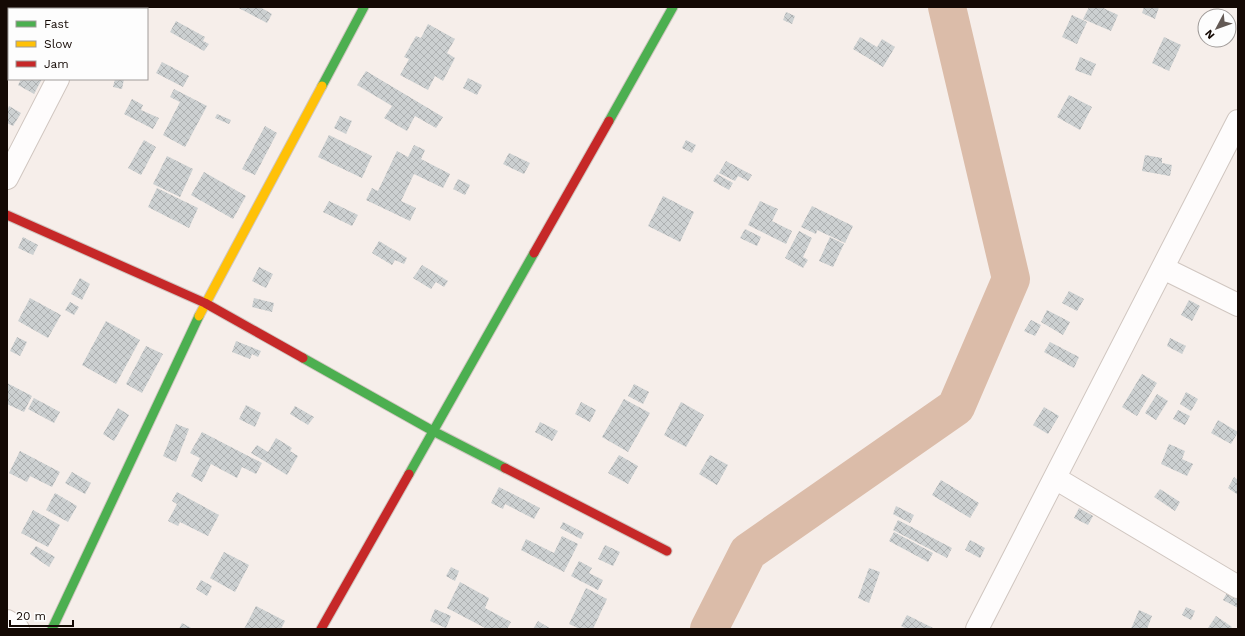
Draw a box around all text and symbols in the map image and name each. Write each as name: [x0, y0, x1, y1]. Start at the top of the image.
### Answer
legend: [8, 8, 148, 80]
north arrow: [1197, 8, 1237, 48]
text: Fast: [44, 17, 69, 31]
text: N: [1202, 27, 1217, 42]
text: Slow: [44, 37, 72, 51]
text: Jam: [44, 57, 69, 71]
scale bar: [10, 602, 73, 628]
text: 20 m: [16, 609, 46, 623]

